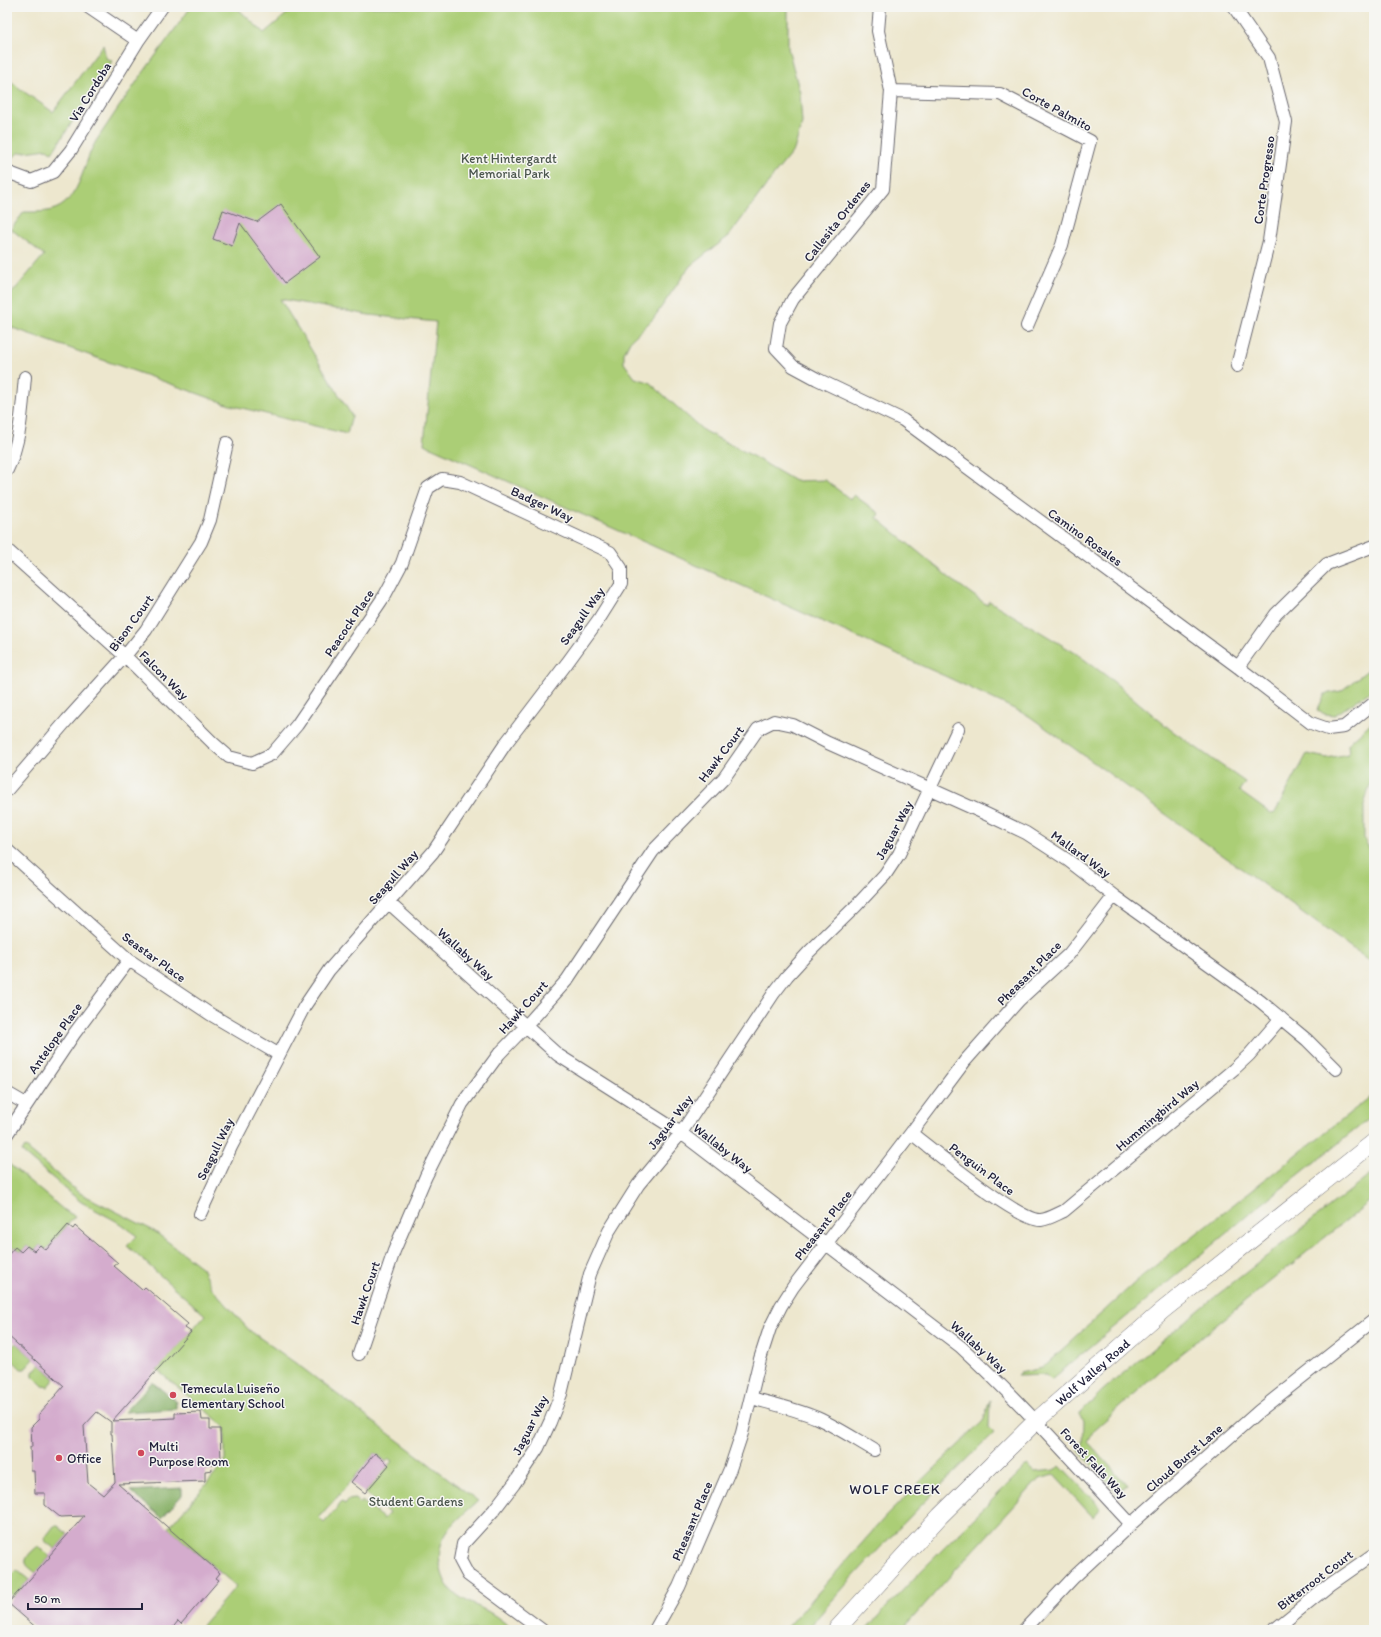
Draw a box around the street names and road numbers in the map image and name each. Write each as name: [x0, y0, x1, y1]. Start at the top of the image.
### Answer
street label: Via Cordoba: [66, 59, 114, 124]
street label: Corte Palmito: [1019, 84, 1095, 135]
street label: Corte Progresso: [1250, 134, 1278, 225]
street label: Callesita Ordenes: [800, 177, 874, 265]
street label: Badger Way: [508, 483, 576, 525]
street label: Camino Rosales: [1045, 505, 1125, 569]
street label: Seagull Way: [557, 584, 607, 648]
street label: Peacock Place: [321, 587, 377, 659]
street label: Bison Court: [105, 592, 157, 654]
street label: Falcon Way: [136, 647, 192, 703]
street label: Hawk Court: [695, 723, 747, 785]
street label: Jaguar Way: [872, 798, 916, 862]
street label: Mallard Way: [1048, 827, 1114, 881]
street label: Seagull Way: [365, 847, 421, 907]
street label: Wallaby Way: [435, 925, 497, 983]
street label: Seastar Place: [119, 929, 189, 985]
street label: Pheasant Place: [994, 938, 1064, 1008]
street label: Hawk Court: [495, 977, 551, 1037]
street label: Antelope Place: [25, 1000, 85, 1076]
street label: Hummingbird Way: [1112, 1076, 1202, 1154]
street label: Jaguar Way: [645, 1092, 695, 1152]
street label: Seagull Way: [193, 1115, 237, 1183]
street label: Wallaby Way: [690, 1120, 756, 1176]
street label: Penguin Place: [946, 1140, 1018, 1198]
street label: Pheasant Place: [791, 1187, 855, 1263]
street label: Hawk Court: [347, 1259, 383, 1327]
street label: Wallaby Way: [948, 1318, 1010, 1376]
street label: Wolf Valley Road: [1052, 1335, 1132, 1408]
street label: Jaguar Way: [509, 1393, 551, 1457]
street label: Cloud Burst Lane: [1143, 1421, 1225, 1495]
street label: Forest Falls Way: [1057, 1425, 1131, 1501]
street label: Pheasant Place: [669, 1479, 715, 1563]
street label: Bitterroot Court: [1274, 1547, 1356, 1613]

